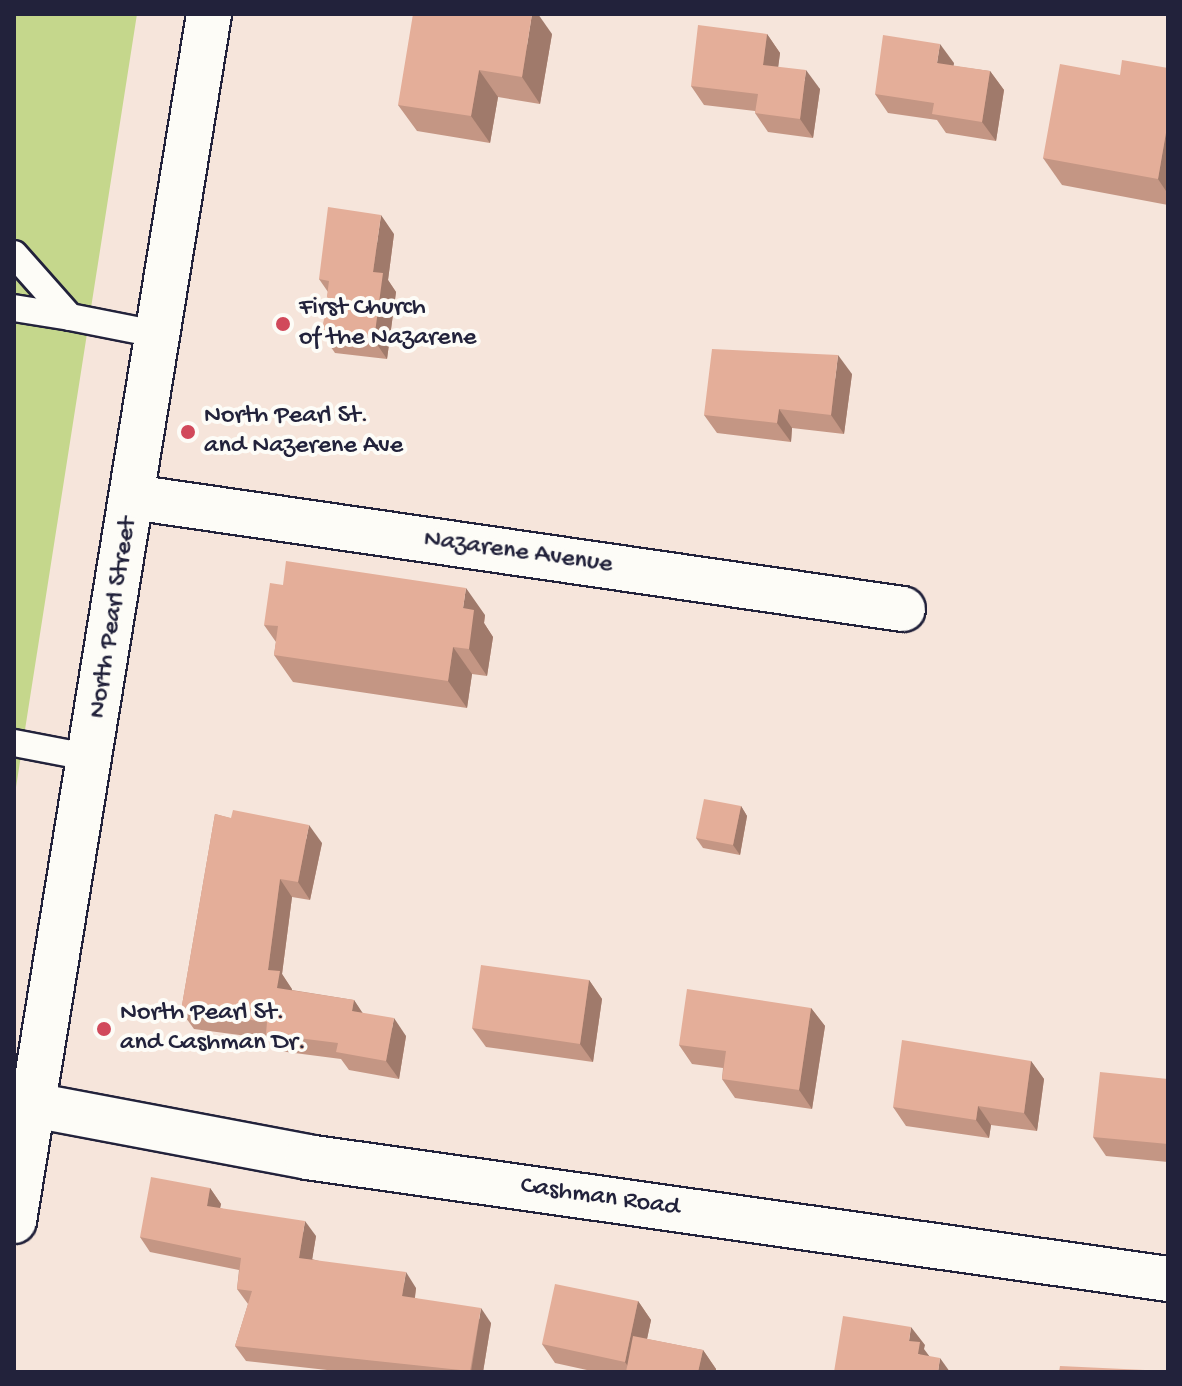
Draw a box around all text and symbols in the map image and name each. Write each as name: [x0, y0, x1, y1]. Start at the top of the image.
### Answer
place label: First Church of the Nazarene: [299, 293, 476, 354]
marker: First Church of the Nazarene: [274, 315, 292, 333]
place label: North Pearl St. and Nazerene Ave: [204, 401, 403, 462]
marker: North Pearl St. and Nazerene Ave: [179, 423, 197, 441]
street label: North Pearl Street: [83, 515, 145, 721]
street label: Nazarene Avenue: [422, 524, 614, 582]
place label: North Pearl St. and Cashman Dr.: [120, 998, 306, 1060]
marker: North Pearl St. and Cashman Dr.: [95, 1020, 113, 1038]
street label: Cashman Road: [518, 1171, 682, 1225]

